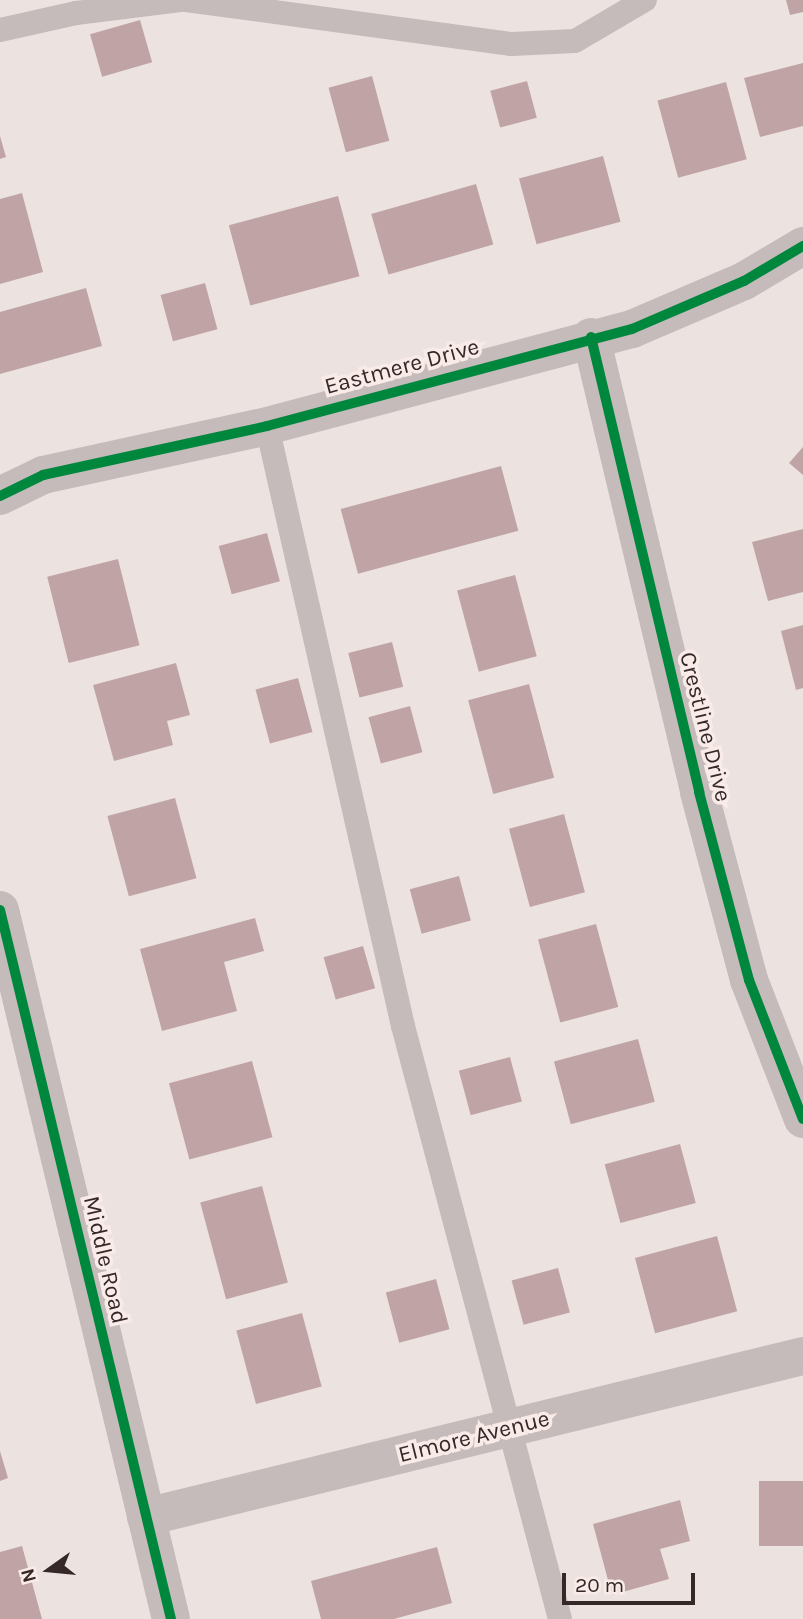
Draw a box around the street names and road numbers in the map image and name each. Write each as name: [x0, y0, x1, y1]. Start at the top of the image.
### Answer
street label: Eastmere Drive: [322, 333, 482, 401]
street label: Crestline Drive: [673, 649, 737, 805]
street label: Middle Road: [77, 1193, 133, 1327]
street label: Elmore Avenue: [396, 1405, 552, 1469]

